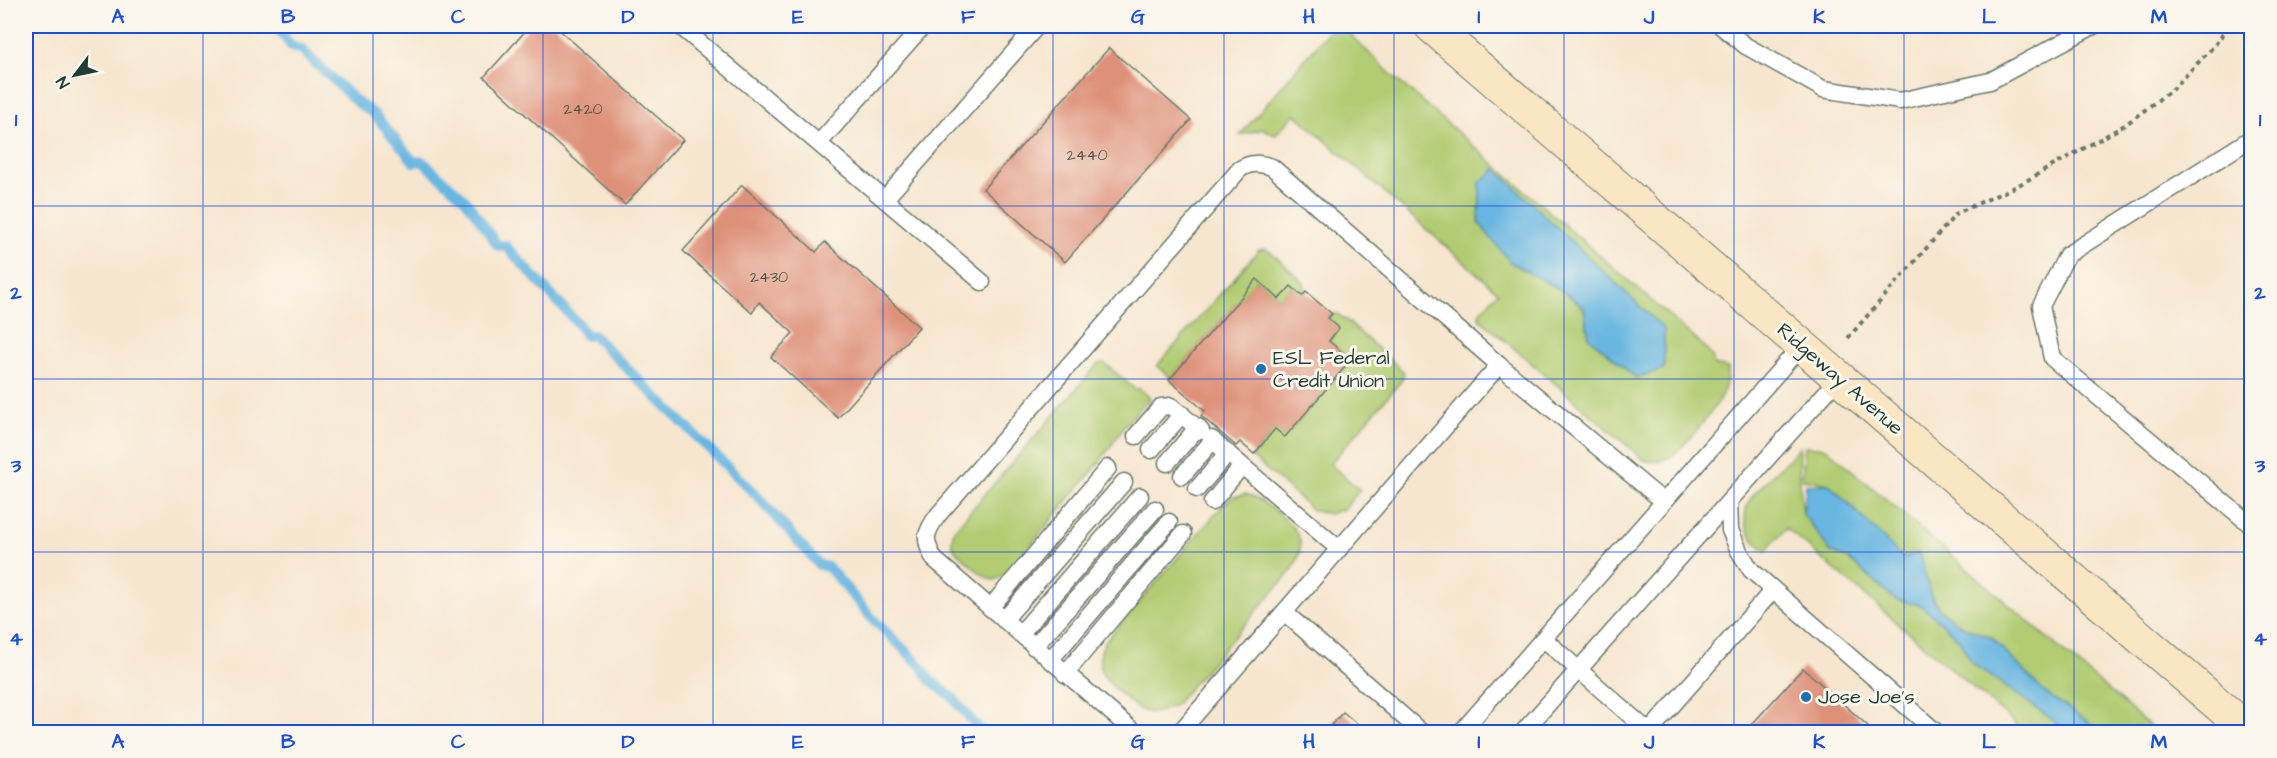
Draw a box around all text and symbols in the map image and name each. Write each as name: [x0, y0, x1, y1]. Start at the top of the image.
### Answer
text: A: [112, 3, 125, 31]
text: B: [281, 3, 296, 31]
text: C: [451, 3, 466, 31]
text: D: [622, 3, 635, 31]
text: E: [792, 3, 804, 31]
text: F: [961, 3, 976, 31]
text: G: [1131, 3, 1145, 31]
text: H: [1303, 3, 1315, 31]
text: I: [1477, 3, 1481, 31]
text: J: [1643, 3, 1655, 31]
text: K: [1813, 3, 1826, 31]
text: L: [1982, 3, 1996, 31]
text: M: [2151, 3, 2168, 31]
north arrow: [45, 45, 105, 105]
text: N: [51, 72, 75, 93]
house number: 2420: [563, 98, 603, 120]
text: 1: [15, 106, 18, 134]
text: 1: [2259, 106, 2262, 134]
house number: 2440: [1066, 144, 1108, 166]
house number: 2430: [750, 266, 788, 288]
text: 2: [9, 279, 22, 307]
text: 2: [2253, 279, 2266, 307]
street label: Ridgeway Avenue: [1770, 316, 1909, 443]
place label: ESL Federal Credit Union: [1273, 344, 1390, 395]
marker: ESL Federal Credit Union: [1254, 362, 1268, 376]
text: 3: [10, 452, 22, 480]
text: 3: [2254, 452, 2266, 480]
text: 4: [9, 625, 23, 653]
text: 4: [2253, 625, 2267, 653]
place label: Jose Joe's: [1818, 683, 1915, 711]
marker: Jose Joe's: [1799, 690, 1813, 704]
text: A: [112, 728, 125, 756]
text: B: [281, 728, 296, 756]
text: C: [451, 728, 466, 756]
text: D: [622, 728, 635, 756]
text: E: [792, 728, 804, 756]
text: F: [961, 728, 976, 756]
text: G: [1131, 728, 1145, 756]
text: H: [1303, 728, 1315, 756]
text: I: [1477, 728, 1481, 756]
text: J: [1643, 728, 1655, 756]
text: K: [1813, 728, 1826, 756]
text: L: [1982, 728, 1996, 756]
text: M: [2151, 728, 2168, 756]

